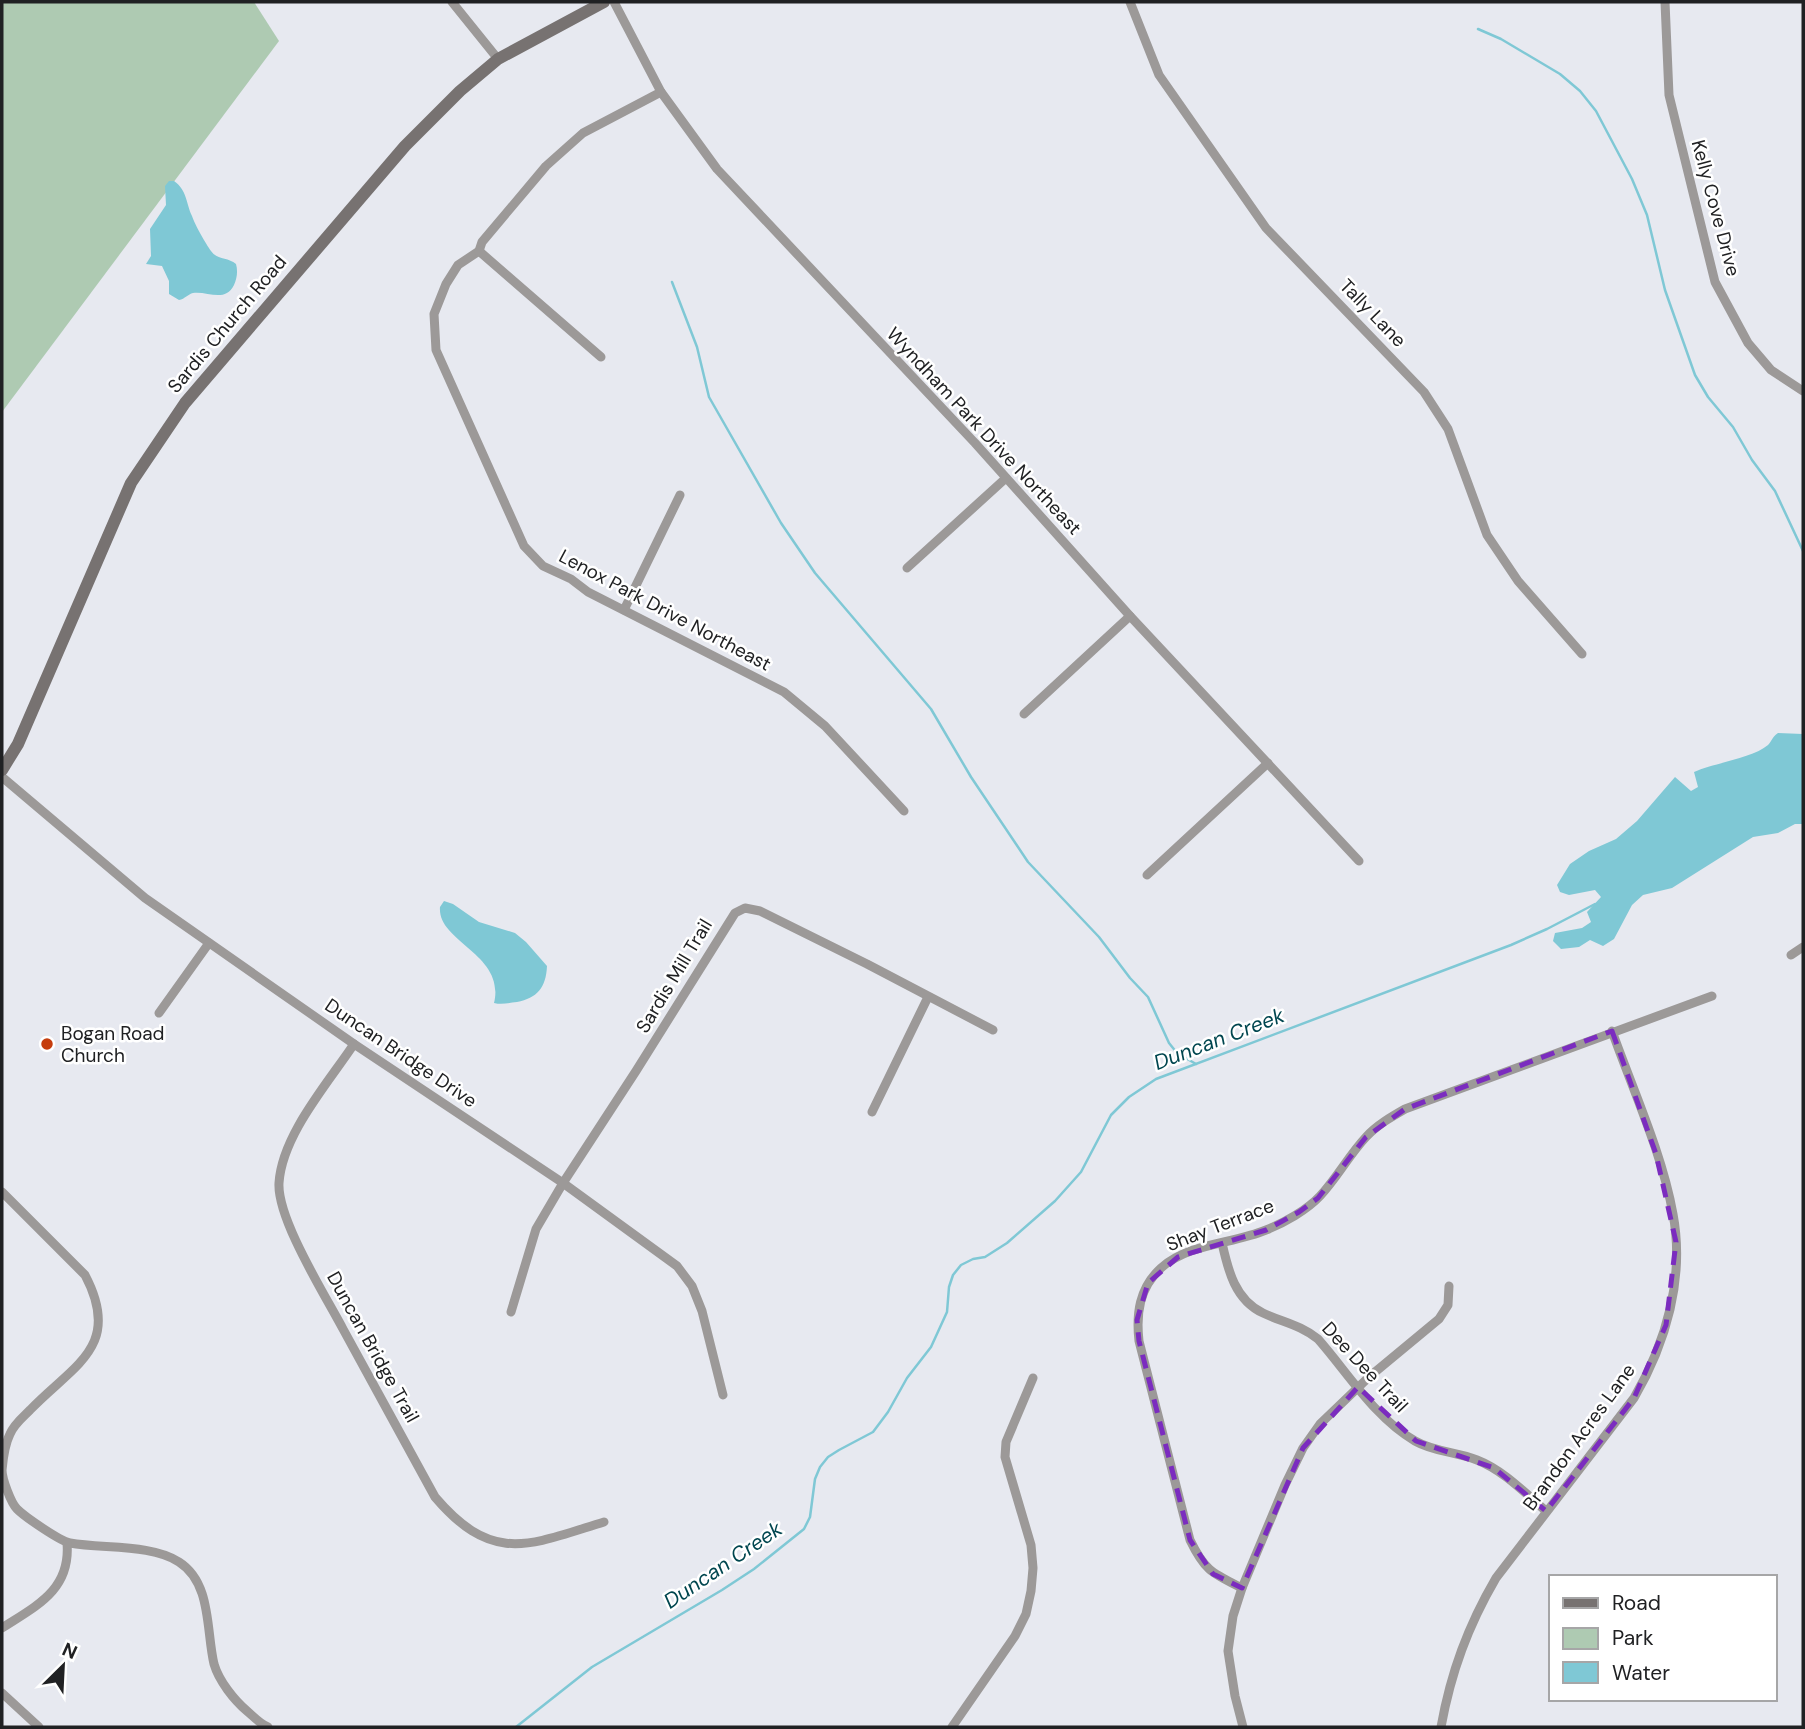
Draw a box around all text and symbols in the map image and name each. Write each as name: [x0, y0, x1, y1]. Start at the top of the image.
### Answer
street label: Kelly Cove Drive: [1686, 137, 1746, 279]
street label: Sardis Church Road: [162, 250, 292, 398]
street label: Tally Lane: [1334, 273, 1412, 353]
street label: Wyndham Park Drive Northeast: [881, 322, 1087, 540]
street label: Lenox Park Drive Northeast: [555, 543, 775, 677]
street label: Sardis Mill Trail: [630, 914, 718, 1038]
street label: Duncan Bridge Drive: [320, 993, 482, 1113]
water label: Duncan Creek: [1150, 1001, 1288, 1077]
place label: Bogan Road Church: [61, 1021, 164, 1068]
marker: Bogan Road Church: [39, 1036, 55, 1052]
street label: Shay Terrace: [1163, 1193, 1277, 1257]
street label: Duncan Bridge Trail: [321, 1267, 425, 1427]
street label: Dee Dee Trail: [1317, 1316, 1413, 1418]
street label: Brandon Acres Lane: [1517, 1358, 1641, 1516]
water label: Duncan Creek: [658, 1515, 788, 1615]
legend: [1549, 1575, 1777, 1701]
text: Road: [1612, 1589, 1661, 1617]
text: Park: [1612, 1624, 1654, 1652]
north arrow: [28, 1631, 98, 1701]
text: N: [58, 1637, 81, 1665]
text: Water: [1612, 1659, 1670, 1687]

